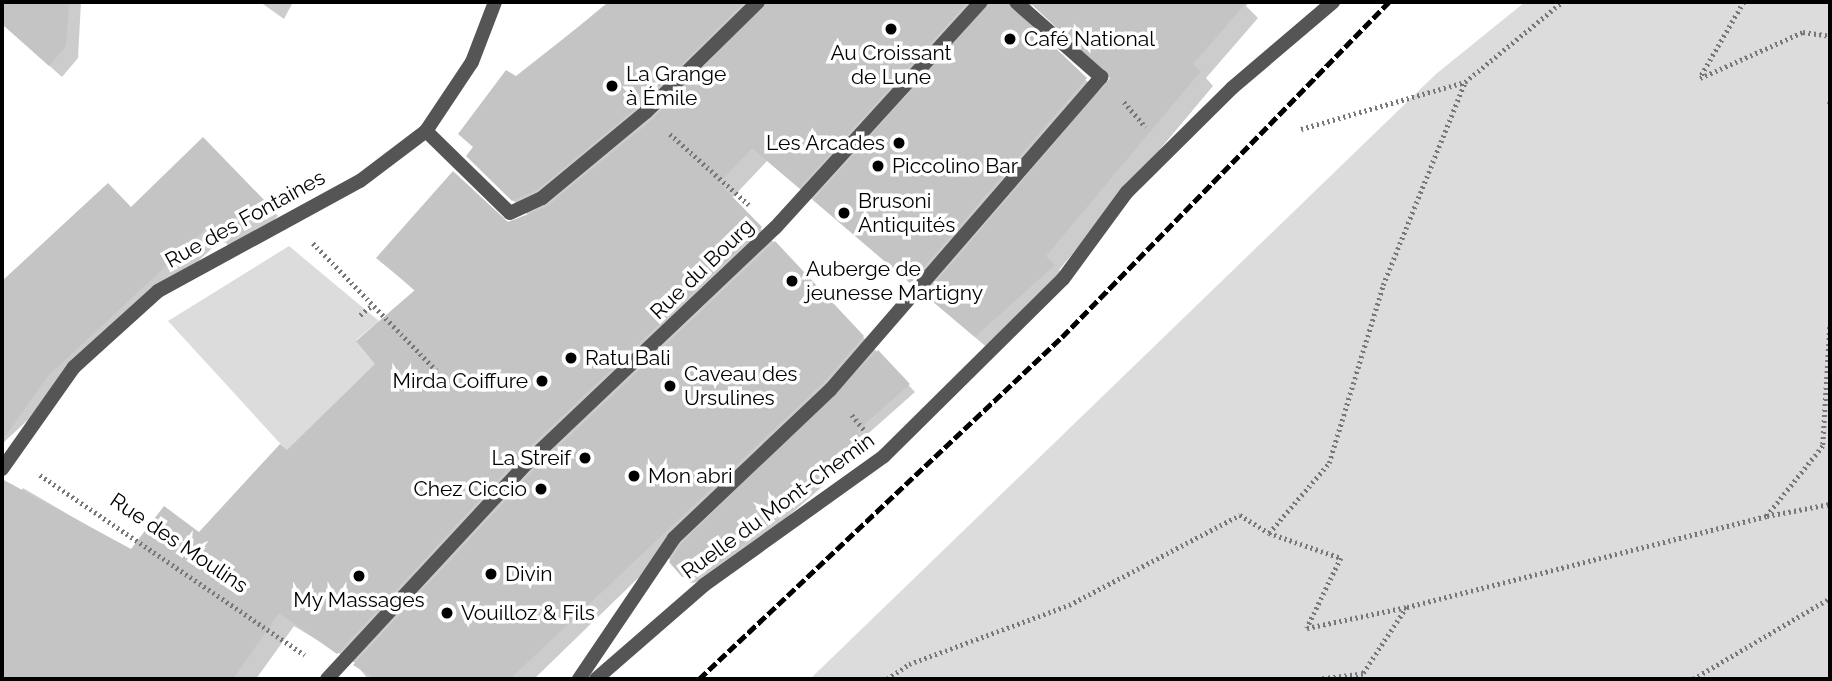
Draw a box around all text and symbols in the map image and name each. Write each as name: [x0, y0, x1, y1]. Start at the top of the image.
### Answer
marker: Au Croissant de Lune: [883, 21, 899, 37]
place label: Café National: [1024, 26, 1155, 52]
marker: Café National: [1002, 31, 1018, 47]
place label: Au Croissant de Lune: [830, 40, 952, 90]
place label: La Grange à Émile: [626, 61, 726, 111]
marker: La Grange à Émile: [604, 78, 620, 94]
place label: Les Arcades: [765, 130, 885, 156]
marker: Les Arcades: [891, 135, 907, 151]
place label: Piccolino Bar: [892, 153, 1018, 179]
marker: Piccolino Bar: [870, 158, 886, 174]
street label: Rue des Fontaines: [161, 165, 329, 273]
place label: Brusoni Antiquités: [858, 188, 955, 238]
marker: Brusoni Antiquités: [836, 205, 852, 221]
street label: Rue du Bourg: [645, 214, 759, 324]
place label: Auberge de jeunesse Martigny: [806, 256, 983, 306]
marker: Auberge de jeunesse Martigny: [784, 273, 800, 289]
place label: Ratu Bali: [585, 345, 670, 371]
marker: Ratu Bali: [563, 350, 579, 366]
place label: Caveau des Ursulines: [684, 361, 797, 411]
place label: Mirda Coiffure: [393, 368, 528, 394]
marker: Mirda Coiffure: [534, 373, 550, 389]
marker: Caveau des Ursulines: [662, 378, 678, 394]
street label: Ruelle du Mont-Chemin: [677, 428, 879, 584]
place label: La Streif: [491, 445, 571, 471]
marker: La Streif: [577, 450, 593, 466]
place label: Mon abri: [648, 463, 733, 489]
marker: Mon abri: [626, 468, 642, 484]
place label: Chez Ciccio: [413, 476, 527, 502]
marker: Chez Ciccio: [533, 481, 549, 497]
street label: Rue des Moulins: [105, 488, 253, 598]
place label: Divin: [505, 561, 553, 587]
marker: Divin: [483, 566, 499, 582]
marker: My Massages: [351, 568, 367, 584]
place label: My Massages: [293, 587, 425, 613]
place label: Vouilloz & Fils: [461, 600, 595, 626]
marker: Vouilloz & Fils: [439, 605, 455, 621]

